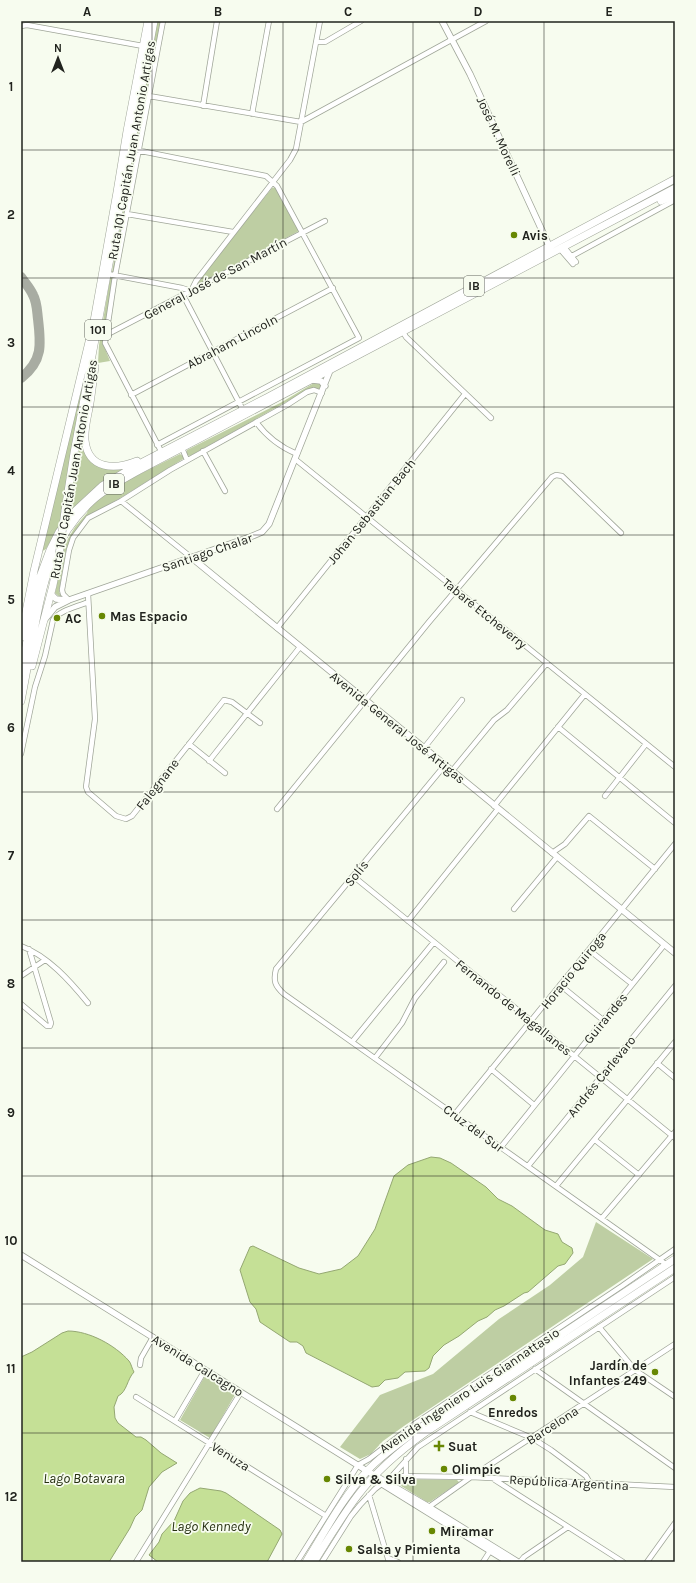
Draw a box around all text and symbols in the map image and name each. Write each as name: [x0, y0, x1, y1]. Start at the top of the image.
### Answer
text: A: [83, 4, 91, 19]
text: B: [214, 4, 222, 19]
text: C: [344, 4, 352, 19]
text: D: [474, 4, 483, 19]
text: E: [605, 4, 613, 19]
north arrow: [38, 38, 78, 78]
street label: Ruta 101 Capitán Juan Antonio Artigas: [105, 39, 158, 261]
text: N: [54, 42, 62, 55]
text: 1: [9, 79, 13, 94]
street label: José M. Morelli: [474, 94, 524, 178]
text: 2: [7, 207, 15, 222]
place label: Avis: [522, 228, 548, 243]
marker: Avis: [509, 230, 519, 240]
street label: General José de San Martín: [141, 234, 289, 323]
road number: IB: [464, 276, 484, 296]
street label: Abraham Lincoln: [184, 311, 280, 372]
road number: 101: [85, 320, 111, 340]
text: 3: [7, 335, 15, 350]
street label: Ruta 101 Capitán Juan Antonio Artigas: [47, 358, 100, 580]
street label: Johan Sebastian Bach: [324, 456, 418, 567]
text: 4: [7, 463, 15, 478]
road number: IB: [104, 474, 124, 494]
street label: Santiago Chalar: [160, 530, 255, 575]
street label: Tabaré Etcheverry: [440, 575, 530, 652]
text: 5: [7, 592, 15, 607]
place label: Mas Espacio: [110, 609, 188, 624]
place label: AC: [65, 611, 81, 626]
marker: Mas Espacio: [97, 611, 107, 621]
marker: AC: [52, 613, 62, 623]
street label: Avenida General José Artigas: [327, 668, 468, 787]
text: 6: [7, 720, 15, 735]
street label: Falegnane: [133, 755, 182, 813]
text: 7: [8, 848, 15, 863]
street label: Solís: [341, 857, 372, 889]
street label: Horacio Quiroga: [538, 929, 609, 1012]
street label: Fernando de Magallanes: [453, 956, 575, 1059]
text: 8: [7, 976, 15, 991]
street label: Guirandes: [580, 990, 631, 1047]
street label: Andrés Carlevaro: [564, 1033, 639, 1120]
street label: Cruz del Sur: [440, 1101, 507, 1156]
text: 9: [7, 1105, 15, 1120]
text: 10: [5, 1233, 17, 1248]
street label: Avenida Ingeniero Luis Giannattasio: [377, 1324, 562, 1456]
street label: Avenida Calcagno: [149, 1331, 246, 1400]
place label: Jardín de Infantes 249: [569, 1358, 647, 1388]
text: 11: [6, 1361, 16, 1376]
marker: Jardín de Infantes 249: [650, 1367, 660, 1377]
marker: Enredos: [508, 1393, 518, 1403]
street label: Barcelona: [523, 1403, 581, 1448]
place label: Enredos: [488, 1405, 538, 1420]
street label: Venuza: [209, 1439, 253, 1474]
place label: Suat: [448, 1439, 477, 1454]
marker: Suat: [433, 1440, 445, 1452]
place label: Olimpic: [452, 1462, 501, 1477]
marker: Olimpic: [439, 1464, 449, 1474]
water label: Lago Botavara: [43, 1470, 125, 1487]
place label: Silva & Silva: [335, 1472, 416, 1487]
street label: República Argentina: [509, 1472, 629, 1493]
marker: Silva & Silva: [322, 1474, 332, 1484]
text: 12: [5, 1489, 17, 1504]
water label: Lago Kennedy: [171, 1518, 252, 1535]
place label: Miramar: [440, 1524, 494, 1539]
marker: Miramar: [427, 1526, 437, 1536]
place label: Salsa y Pimienta: [357, 1542, 461, 1557]
marker: Salsa y Pimienta: [344, 1544, 354, 1554]

